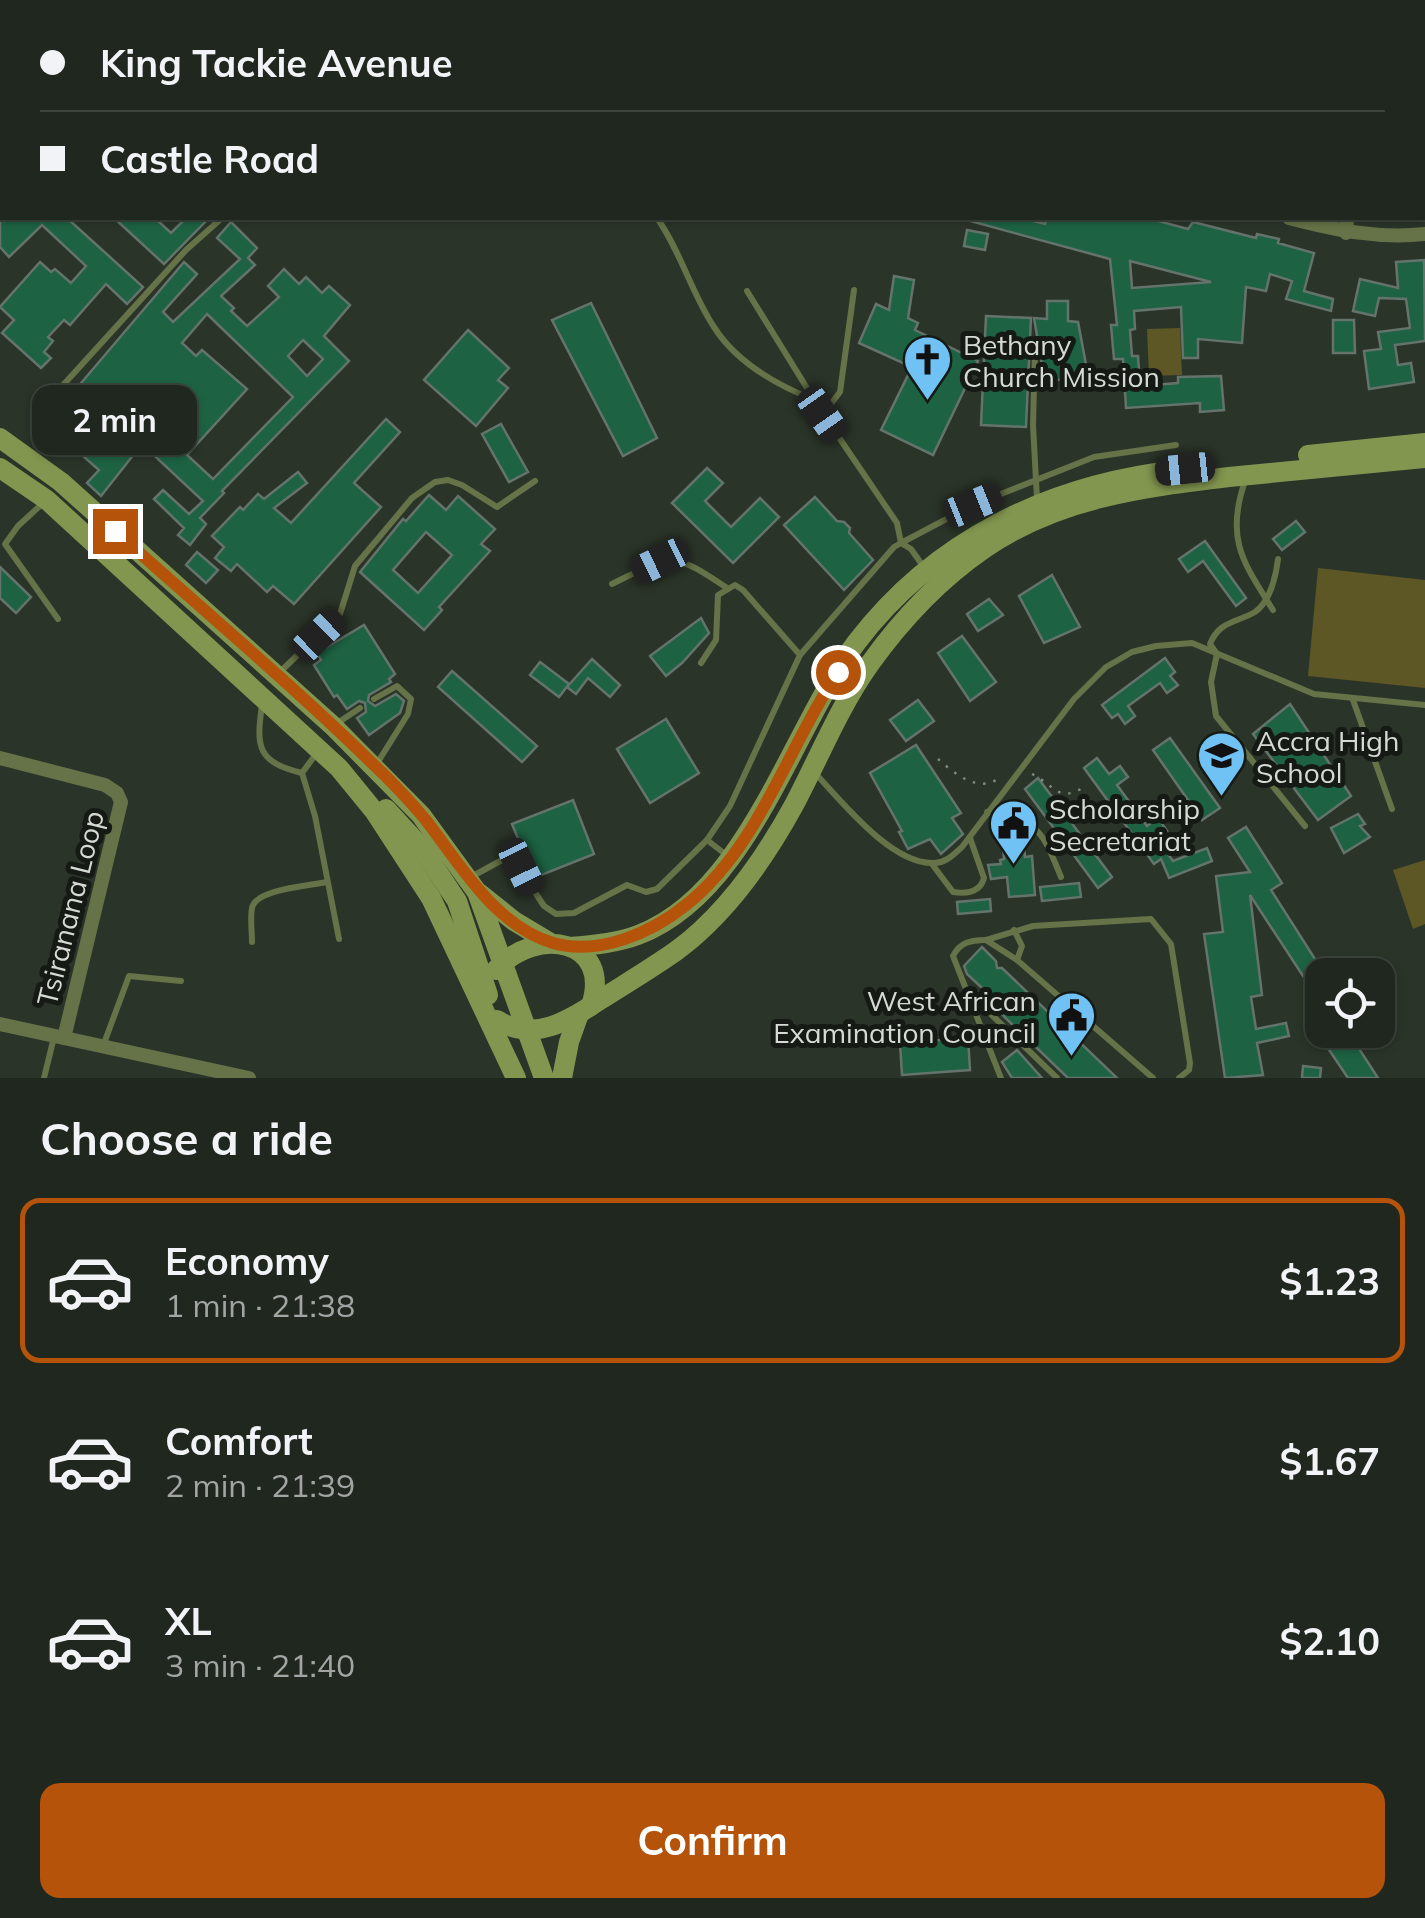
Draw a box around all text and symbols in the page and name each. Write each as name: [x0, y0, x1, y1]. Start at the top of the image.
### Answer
text: King Tackie Avenue: [100, 39, 453, 87]
text: Castle Road: [100, 135, 319, 183]
place label: Bethany Church Mission: [963, 327, 1160, 394]
church icon: Bethany Church Mission: [902, 334, 954, 402]
car: [793, 381, 851, 447]
callout: 2 min: [32, 386, 198, 456]
text: 2 min: [72, 400, 157, 440]
car: [1154, 451, 1216, 487]
car: [940, 480, 1006, 530]
route end: [93, 509, 138, 554]
car: [626, 534, 694, 588]
car: [287, 603, 351, 667]
route start: [816, 650, 861, 695]
place label: Accra High School: [1256, 723, 1399, 790]
school or university icon: Accra High School: [1195, 730, 1247, 798]
place label: Scholarship Secretariat: [1049, 791, 1200, 858]
public building icon: Scholarship Secretariat: [988, 798, 1040, 866]
street label: Tsiranana Loop: [29, 807, 111, 1009]
car: [494, 833, 548, 901]
map controls: [1305, 958, 1395, 1048]
button: locate: [1305, 958, 1395, 1048]
place label: West African Examination Council: [773, 983, 1036, 1050]
public building icon: West African Examination Council: [1045, 990, 1097, 1058]
text: Choose a ride: [40, 1110, 333, 1166]
icon: car: [45, 1236, 135, 1326]
text: Economy: [165, 1237, 329, 1285]
text: $1.23: [1279, 1257, 1380, 1305]
text: 1 min · 21:38: [165, 1285, 355, 1325]
icon: car: [45, 1416, 135, 1506]
text: Comfort: [165, 1417, 313, 1465]
text: $1.67: [1279, 1437, 1380, 1485]
text: 2 min · 21:39: [165, 1465, 355, 1505]
icon: car: [45, 1596, 135, 1686]
text: XL: [165, 1597, 212, 1645]
text: $2.10: [1279, 1617, 1380, 1665]
text: 3 min · 21:40: [165, 1645, 355, 1685]
button: Confirm: [40, 1783, 1385, 1898]

